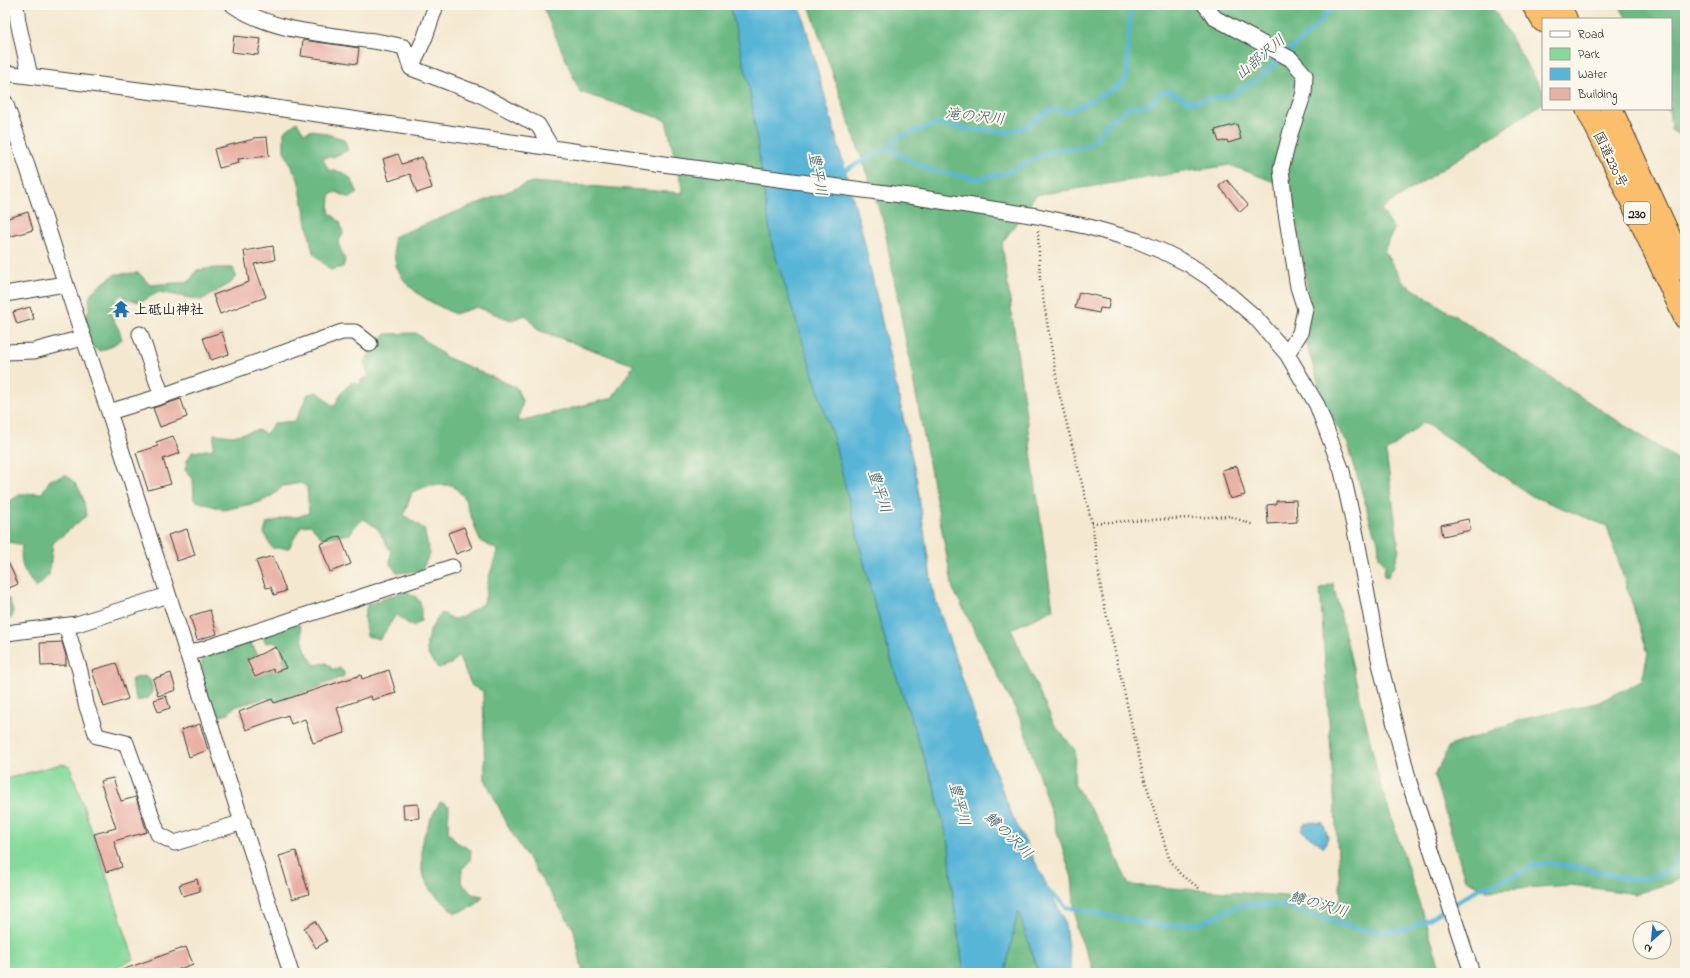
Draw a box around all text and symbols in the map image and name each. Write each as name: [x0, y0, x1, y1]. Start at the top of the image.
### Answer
legend: [1542, 18, 1672, 110]
text: Road: [1578, 26, 1604, 44]
water label: 山部沢川: [1231, 30, 1291, 85]
text: Park: [1578, 46, 1600, 64]
text: Water: [1578, 66, 1607, 84]
text: Building: [1577, 86, 1617, 105]
water label: 滝の沢川: [944, 103, 1006, 131]
street label: 国道230号: [1587, 128, 1632, 192]
water label: 豊平川: [802, 150, 832, 198]
road number: 230: [1624, 202, 1650, 224]
temple icon: 上砥山神社: [111, 299, 131, 319]
place label: 上砥山神社: [134, 300, 204, 321]
water label: 豊平川: [862, 467, 896, 516]
water label: 豊平川: [943, 780, 975, 829]
water label: 鱒の沢川: [979, 807, 1038, 864]
water label: 鱒の沢川: [1287, 886, 1351, 924]
north arrow: [1632, 920, 1672, 960]
text: N: [1641, 939, 1655, 957]

